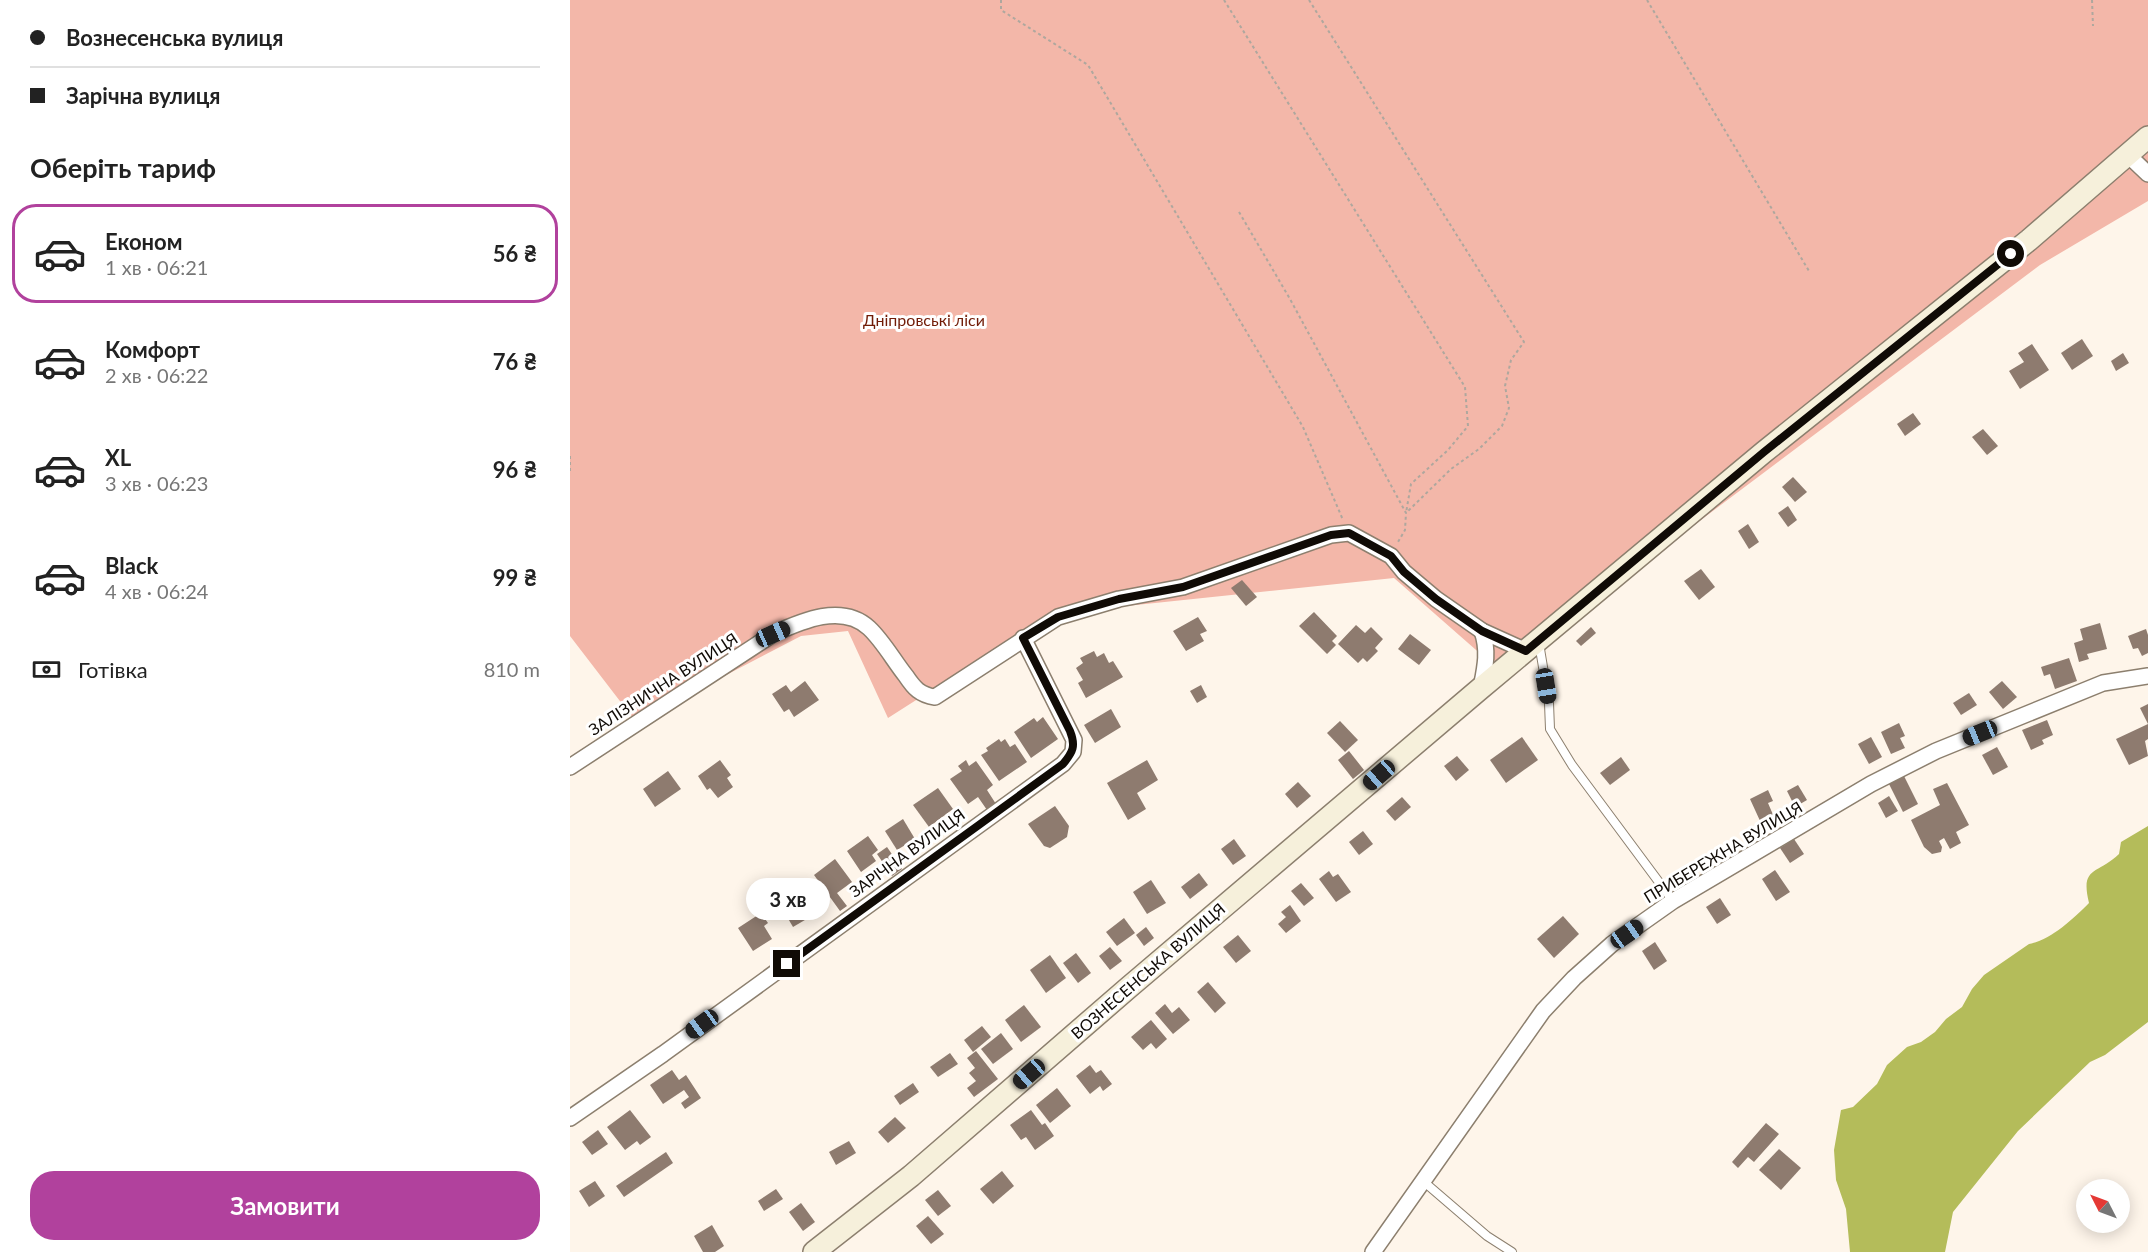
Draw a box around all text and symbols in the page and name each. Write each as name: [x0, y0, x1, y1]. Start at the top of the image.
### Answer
text: Вознесенська вулиця: [66, 24, 283, 51]
text: Зарічна вулиця: [66, 82, 221, 109]
text: Оберіть тариф: [30, 151, 216, 184]
icon: car: [33, 227, 87, 281]
text: Економ: [105, 228, 183, 255]
text: 56 ₴: [493, 240, 537, 267]
route start: [1997, 240, 2024, 267]
text: 1 хв · 06:21: [105, 255, 208, 279]
park label: Дніпровські ліси: [863, 310, 985, 329]
icon: car: [33, 335, 87, 389]
text: Комфорт: [105, 336, 200, 363]
text: 76 ₴: [493, 348, 537, 375]
text: 2 хв · 06:22: [105, 363, 208, 387]
icon: car: [33, 443, 87, 497]
text: XL: [105, 444, 131, 471]
text: 96 ₴: [493, 456, 537, 483]
text: 3 хв · 06:23: [105, 471, 208, 495]
icon: car: [33, 551, 87, 605]
text: Black: [105, 552, 158, 579]
text: 99 ₴: [493, 564, 537, 591]
text: 4 хв · 06:24: [105, 579, 208, 603]
car: [753, 618, 793, 650]
street label: ЗАЛІЗНИЧНА ВУЛИЦЯ: [585, 628, 741, 739]
icon: cash: [30, 653, 63, 686]
text: Готівка: [78, 656, 148, 683]
text: 810 m: [484, 657, 540, 681]
car: [1534, 667, 1558, 705]
car: [1960, 718, 2000, 748]
car: [1360, 756, 1398, 794]
street label: ПРИБЕРЕЖНА ВУЛИЦЯ: [1640, 797, 1805, 906]
street label: ЗАРІЧНА ВУЛИЦЯ: [845, 804, 968, 901]
callout: 3 хв: [745, 877, 829, 919]
text: 3 хв: [770, 887, 806, 911]
street label: ВОЗНЕСЕНСЬКА ВУЛИЦЯ: [1067, 899, 1228, 1043]
car: [1607, 916, 1647, 952]
route end: [773, 950, 800, 977]
car: [682, 1006, 722, 1042]
car: [1010, 1055, 1048, 1093]
button: Замовити: [30, 1171, 540, 1240]
north arrow: [2076, 1179, 2130, 1233]
map controls: [2076, 1179, 2130, 1233]

